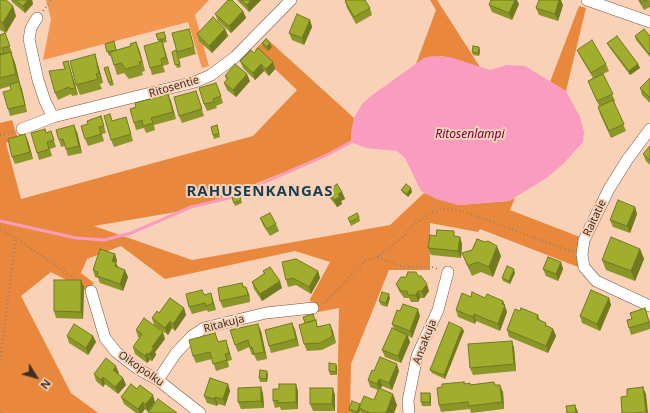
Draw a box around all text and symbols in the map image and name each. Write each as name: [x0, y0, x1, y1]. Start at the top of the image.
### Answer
street label: Ritosentie: [147, 74, 201, 100]
water label: Ritosenlampi: [435, 128, 505, 142]
district label: RAHUSENKANGAS: [187, 183, 333, 201]
street label: Raitatie: [581, 198, 609, 238]
street label: Ritakuja: [202, 312, 246, 336]
street label: Ansakuja: [410, 318, 440, 366]
street label: Oikopolku: [116, 348, 166, 390]
north arrow: [16, 357, 56, 397]
text: N: [37, 376, 55, 393]

